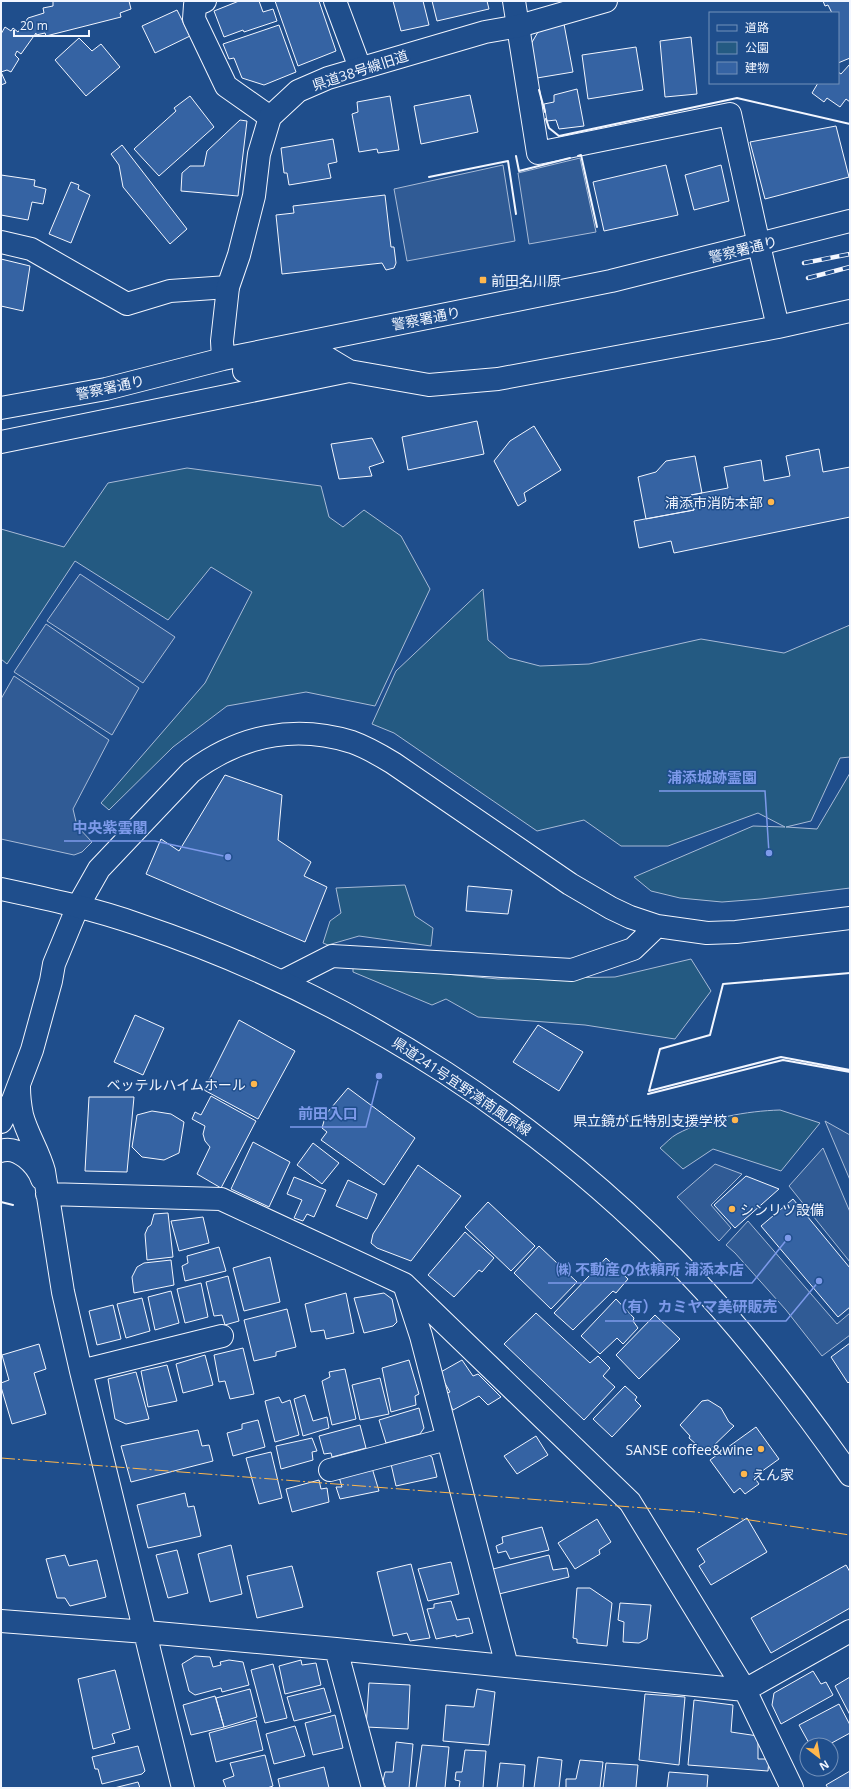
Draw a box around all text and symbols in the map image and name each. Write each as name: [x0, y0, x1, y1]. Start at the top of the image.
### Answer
scale bar: [14, 12, 89, 38]
legend: [709, 12, 839, 84]
text: 20 m: [20, 17, 48, 34]
text: 道路: [745, 19, 769, 36]
text: 公園: [745, 39, 769, 56]
street label: 県道38号線旧道: [310, 46, 410, 94]
text: 建物: [745, 59, 769, 76]
street label: 警察署通り: [707, 231, 779, 267]
place label: 前田名川原: [491, 271, 561, 290]
marker: 前田名川原: [478, 275, 488, 285]
street label: 警察署通り: [390, 302, 462, 334]
street label: 警察署通り: [74, 370, 146, 404]
place label: 浦添市消防本部: [665, 493, 763, 512]
marker: 浦添市消防本部: [766, 497, 776, 507]
callout: 浦添城跡霊園: [659, 764, 765, 791]
text: 浦添城跡霊園: [667, 767, 757, 787]
callout: 中央紫雲閣: [64, 814, 155, 841]
text: 中央紫雲閣: [72, 817, 148, 837]
street label: 県道241号宜野湾南風原線: [389, 1032, 535, 1140]
place label: ベッテルハイムホール: [107, 1075, 246, 1094]
marker: ベッテルハイムホール: [249, 1079, 259, 1089]
callout: 前田入口: [290, 1100, 366, 1127]
text: 前田入口: [298, 1103, 358, 1123]
place label: 県立鏡が丘特別支援学校: [573, 1111, 727, 1130]
marker: 県立鏡が丘特別支援学校: [730, 1115, 740, 1125]
place label: シンリツ設備: [740, 1200, 824, 1219]
marker: シンリツ設備: [727, 1204, 737, 1214]
callout: ㈱ 不動産の依頼所 浦添本店: [548, 1256, 752, 1283]
text: ㈱ 不動産の依頼所 浦添本店: [556, 1259, 744, 1279]
callout: （有）カミヤマ美研販売: [605, 1294, 786, 1321]
text: （有）カミヤマ美研販売: [612, 1296, 778, 1316]
place label: SANSE coffee&wine: [626, 1440, 753, 1459]
marker: SANSE coffee&wine: [756, 1444, 766, 1454]
place label: えん家: [752, 1465, 794, 1484]
marker: えん家: [739, 1469, 749, 1479]
north arrow: [799, 1737, 839, 1777]
text: N: [817, 1757, 832, 1775]

